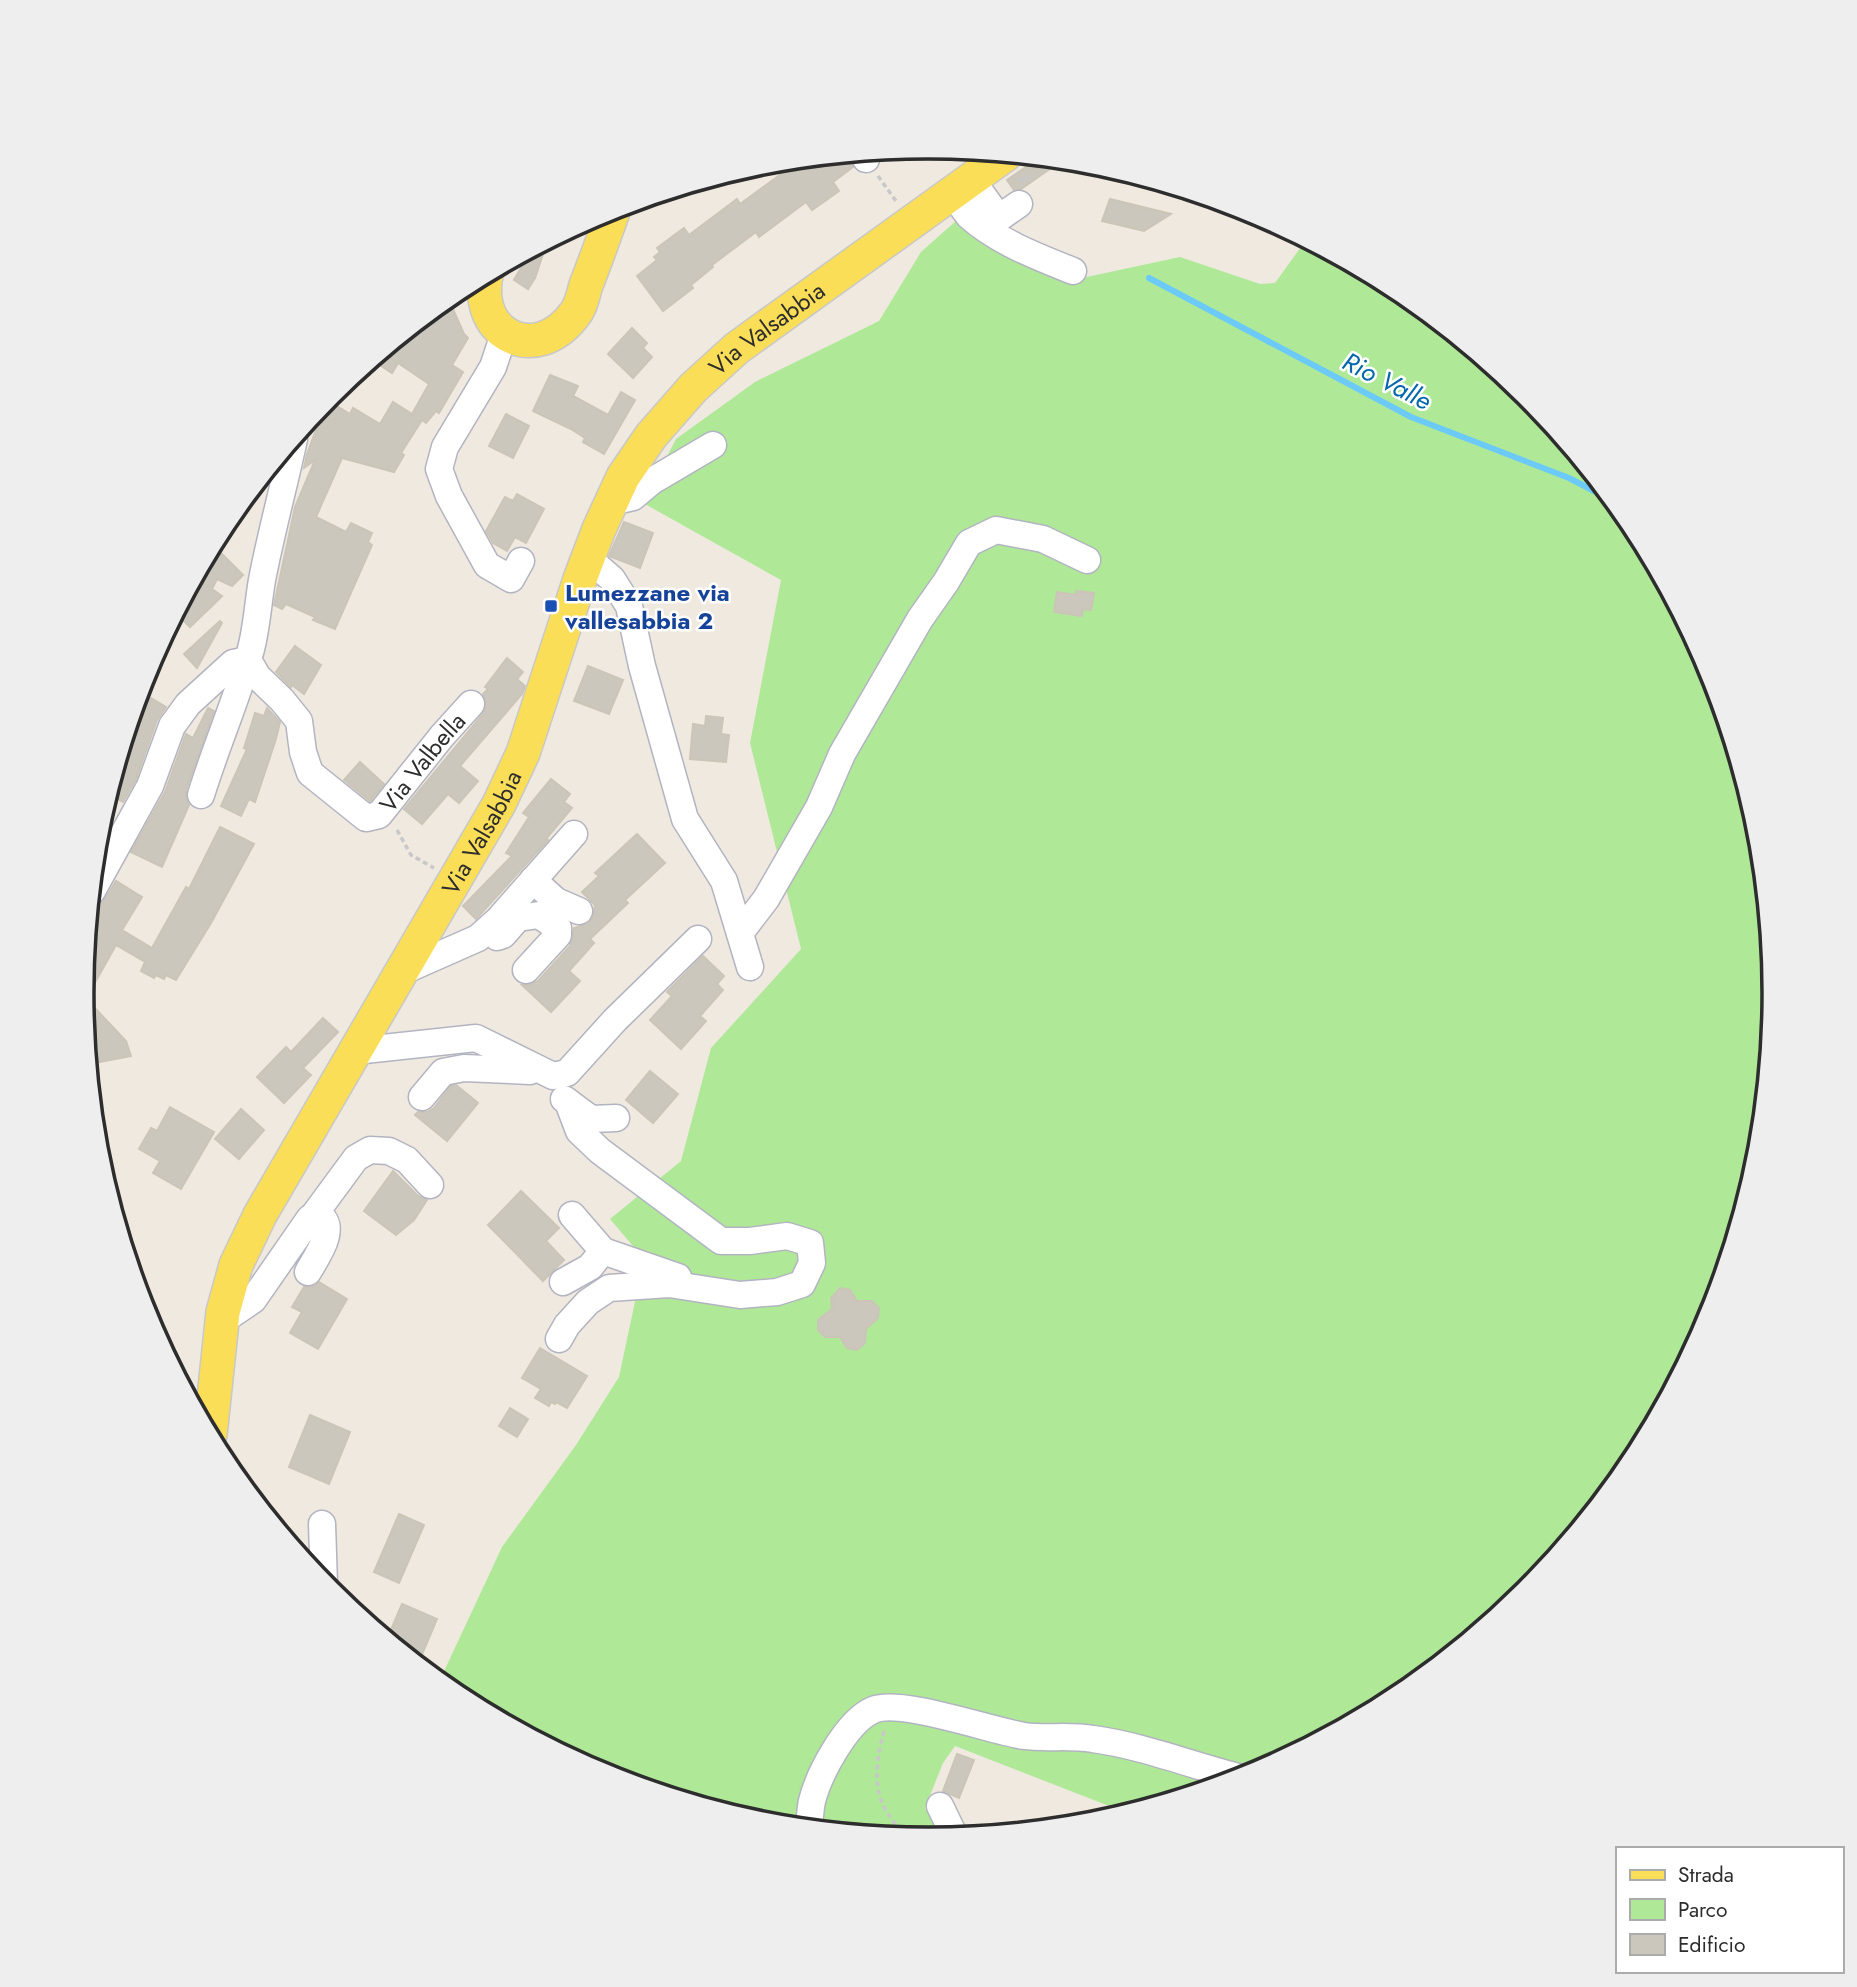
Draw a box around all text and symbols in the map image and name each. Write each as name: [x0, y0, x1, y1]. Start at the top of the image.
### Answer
street label: Via Valsabbia: [701, 273, 832, 383]
water label: Rio Valle: [1336, 342, 1438, 420]
place label: Lumezzane via vallesabbia 2: [564, 575, 730, 638]
marker: Lumezzane via vallesabbia 2: [543, 598, 559, 614]
street label: Via Valbella: [370, 704, 473, 820]
street label: Via Valsabbia: [432, 764, 530, 901]
legend: [1616, 1847, 1843, 1973]
text: Strada: [1678, 1860, 1734, 1890]
text: Parco: [1678, 1895, 1727, 1925]
text: Edificio: [1678, 1930, 1745, 1960]

